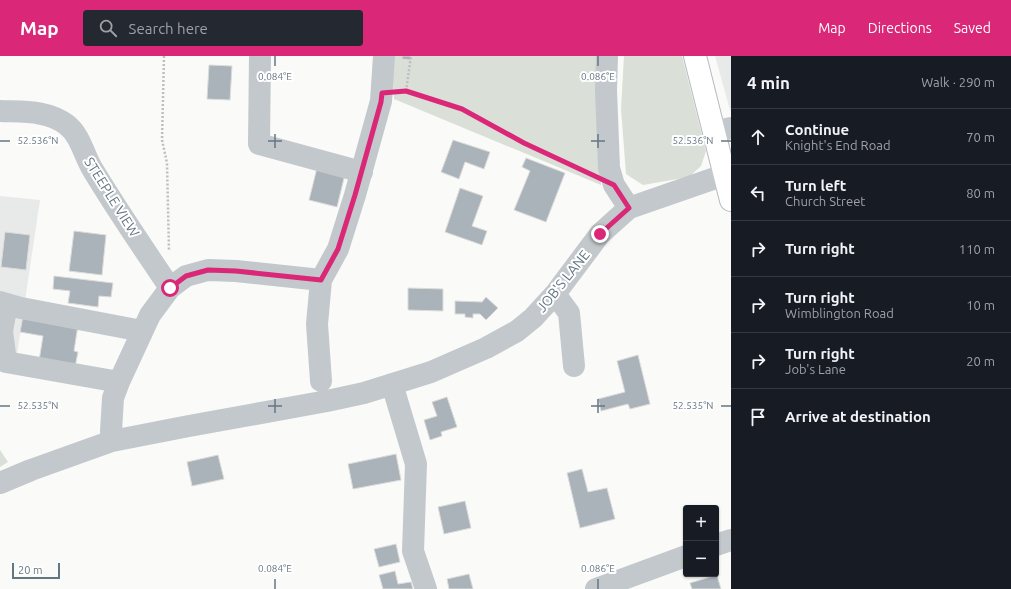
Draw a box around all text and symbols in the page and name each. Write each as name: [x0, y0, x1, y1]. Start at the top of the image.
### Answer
search box: [83, 10, 363, 46]
text: Map: [20, 17, 59, 39]
icon: search: [97, 17, 119, 39]
text: Search here: [129, 20, 208, 37]
text: Map: [818, 20, 846, 36]
text: Directions: [868, 20, 932, 36]
text: Saved: [954, 20, 991, 36]
text: 0.084°E: [258, 71, 292, 82]
text: 0.086°E: [581, 71, 615, 82]
text: 4 min: [747, 73, 790, 92]
text: Walk · 290 m: [921, 75, 995, 89]
text: Continue: [785, 121, 849, 138]
icon: ahead: [747, 126, 769, 148]
text: 70 m: [966, 130, 995, 144]
text: 52.536°N: [17, 135, 59, 146]
text: 52.536°N: [672, 135, 714, 146]
text: Knight's End Road: [785, 138, 891, 152]
street label: STEEPLE VIEW: [81, 154, 143, 240]
text: Turn left: [785, 177, 846, 194]
icon: left: [747, 182, 769, 204]
text: 80 m: [966, 186, 995, 200]
text: Church Street: [785, 194, 865, 208]
route end: [591, 225, 609, 243]
icon: right: [747, 238, 769, 260]
text: Turn right: [785, 240, 855, 257]
text: 110 m: [959, 242, 995, 256]
street label: JOB'S LANE: [533, 247, 593, 315]
route start: [161, 279, 179, 297]
text: Turn right: [785, 289, 855, 306]
icon: right: [747, 294, 769, 316]
text: 10 m: [966, 298, 995, 312]
text: Wimblington Road: [785, 306, 894, 320]
text: Turn right: [785, 345, 855, 362]
icon: right: [747, 350, 769, 372]
text: 20 m: [966, 354, 995, 368]
text: Job's Lane: [785, 362, 846, 376]
text: 52.535°N: [17, 400, 59, 411]
text: 52.535°N: [672, 400, 714, 411]
icon: arrive: [747, 406, 769, 428]
text: Arrive at destination: [785, 408, 931, 425]
map controls: [683, 505, 719, 577]
button: +: [683, 505, 719, 541]
button: −: [683, 541, 719, 577]
scale bar: [12, 561, 60, 580]
text: 0.084°E: [258, 563, 292, 574]
text: 0.086°E: [581, 563, 615, 574]
text: 20 m: [18, 564, 42, 576]

